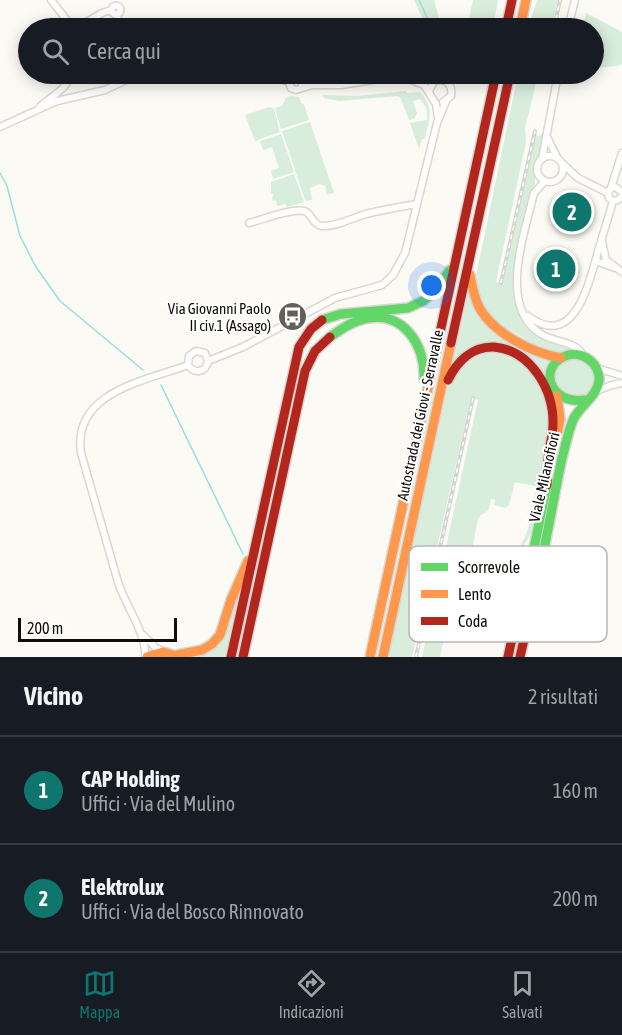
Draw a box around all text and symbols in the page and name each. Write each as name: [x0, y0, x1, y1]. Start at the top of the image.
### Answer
search box: [18, 18, 604, 84]
icon: search: [39, 35, 72, 68]
text: Cerca qui: [87, 38, 161, 64]
pin: 2: [552, 190, 592, 234]
pin: 1: [536, 246, 576, 292]
your location: [417, 271, 446, 300]
place label: Via Giovanni Paolo II civ.1 (Assago): [168, 300, 271, 334]
bus stop icon: Via Giovanni Paolo II civ.1 (Assago): [276, 301, 308, 333]
street label: Autostrada dei Giovi - Serravalle: [394, 328, 446, 502]
street label: Viale Milanofiori: [525, 430, 563, 524]
legend: [409, 546, 607, 642]
text: Scorrevole: [458, 558, 520, 576]
text: Lento: [458, 585, 491, 603]
text: Coda: [458, 612, 488, 630]
scale bar: [18, 615, 177, 642]
text: 200 m: [27, 619, 63, 637]
text: Vicino: [24, 681, 83, 711]
text: 2 risultati: [528, 685, 598, 708]
text: CAP Holding: [81, 766, 180, 792]
text: 1: [39, 779, 48, 802]
text: 160 m: [553, 779, 598, 802]
text: Uffici · Via del Mulino: [81, 792, 235, 815]
text: Elektrolux: [81, 874, 164, 900]
text: 2: [39, 887, 48, 910]
text: 200 m: [553, 887, 598, 910]
text: Uffici · Via del Bosco Rinnovato: [81, 900, 304, 923]
tab: Mappa: [79, 967, 120, 1021]
tab: Indicazioni: [279, 967, 344, 1021]
tab: Salvati: [502, 967, 543, 1021]

